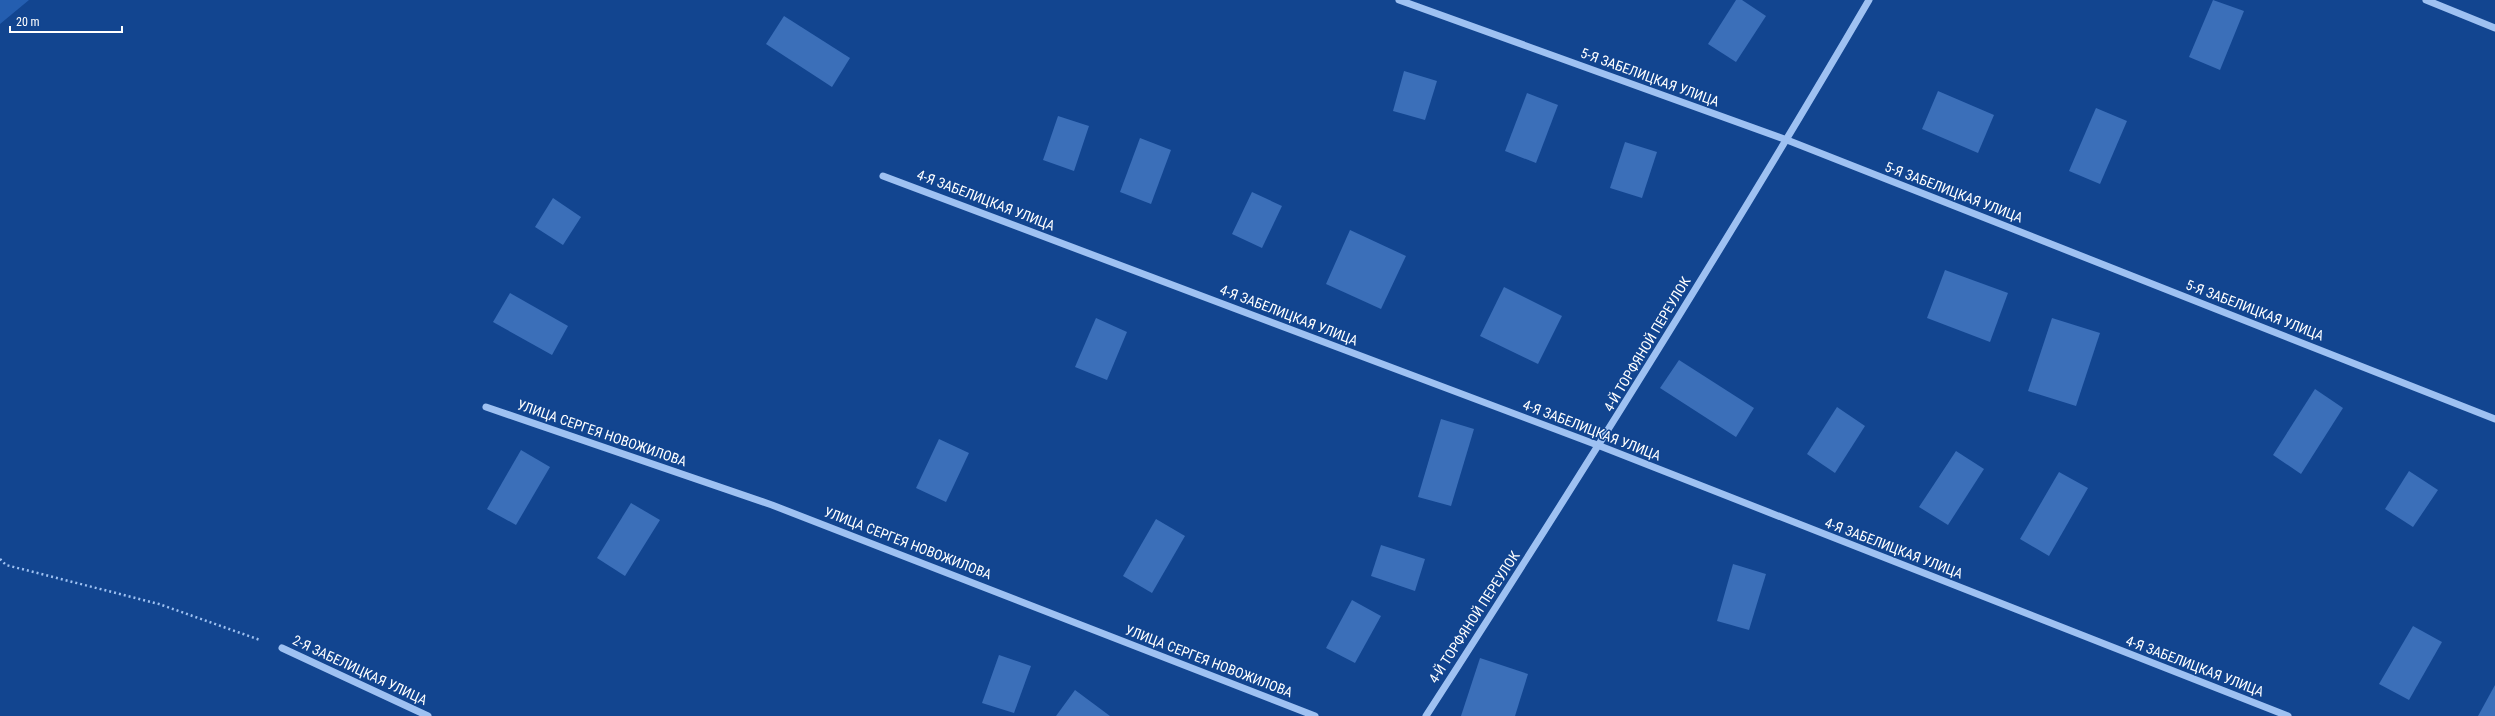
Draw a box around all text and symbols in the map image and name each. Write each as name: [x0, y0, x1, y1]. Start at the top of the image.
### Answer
scale bar: [10, 8, 122, 34]
text: 20 m: [16, 15, 40, 29]
street label: 5-Я ЗАБЕЛИЦКАЯ УЛИЦА: [1578, 44, 1722, 110]
street label: 5-Я ЗАБЕЛИЦКАЯ УЛИЦА: [1883, 158, 2025, 226]
street label: 4-Я ЗАБЕЛИЦКАЯ УЛИЦА: [915, 166, 1057, 234]
street label: 4-Й ТОРФЯНОЙ ПЕРЕУЛОК: [1600, 274, 1694, 414]
street label: 5-Я ЗАБЕЛИЦКАЯ УЛИЦА: [2184, 276, 2326, 344]
street label: 4-Я ЗАБЕЛИЦКАЯ УЛИЦА: [1218, 281, 1360, 349]
street label: УЛИЦА СЕРГЕЯ НОВОЖИЛОВА: [515, 396, 689, 470]
street label: 4-Я ЗАБЕЛИЦКАЯ УЛИЦА: [1521, 396, 1663, 464]
street label: УЛИЦА СЕРГЕЯ НОВОЖИЛОВА: [822, 504, 994, 582]
street label: 4-Я ЗАБЕЛИЦКАЯ УЛИЦА: [1823, 514, 1965, 582]
street label: 4-Й ТОРФЯНОЙ ПЕРЕУЛОК: [1425, 548, 1523, 686]
street label: УЛИЦА СЕРГЕЯ НОВОЖИЛОВА: [1123, 622, 1295, 700]
street label: 2-Я ЗАБЕЛИЦКАЯ УЛИЦА: [290, 632, 430, 708]
street label: 4-Я ЗАБЕЛИЦКАЯ УЛИЦА: [2124, 632, 2266, 700]

